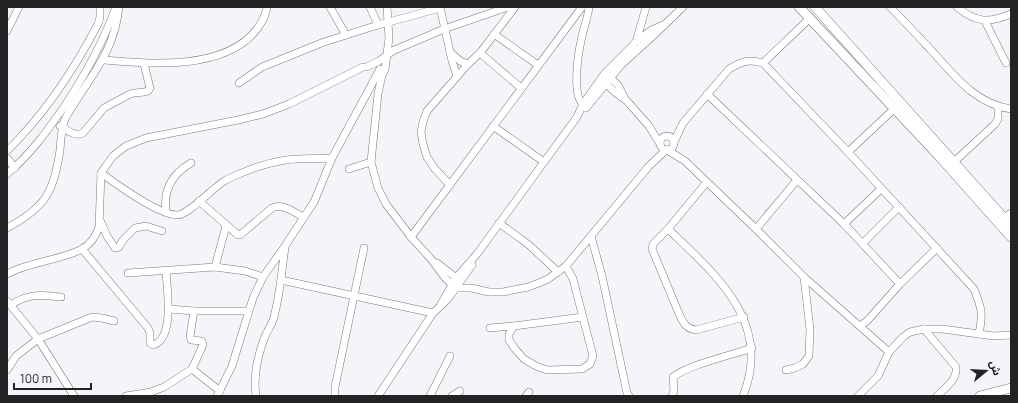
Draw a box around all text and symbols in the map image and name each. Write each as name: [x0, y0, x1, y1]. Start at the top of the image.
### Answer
north arrow: [966, 351, 1006, 391]
text: ش: [987, 358, 1005, 377]
scale bar: [14, 365, 91, 391]
text: 100 m: [20, 370, 52, 387]

